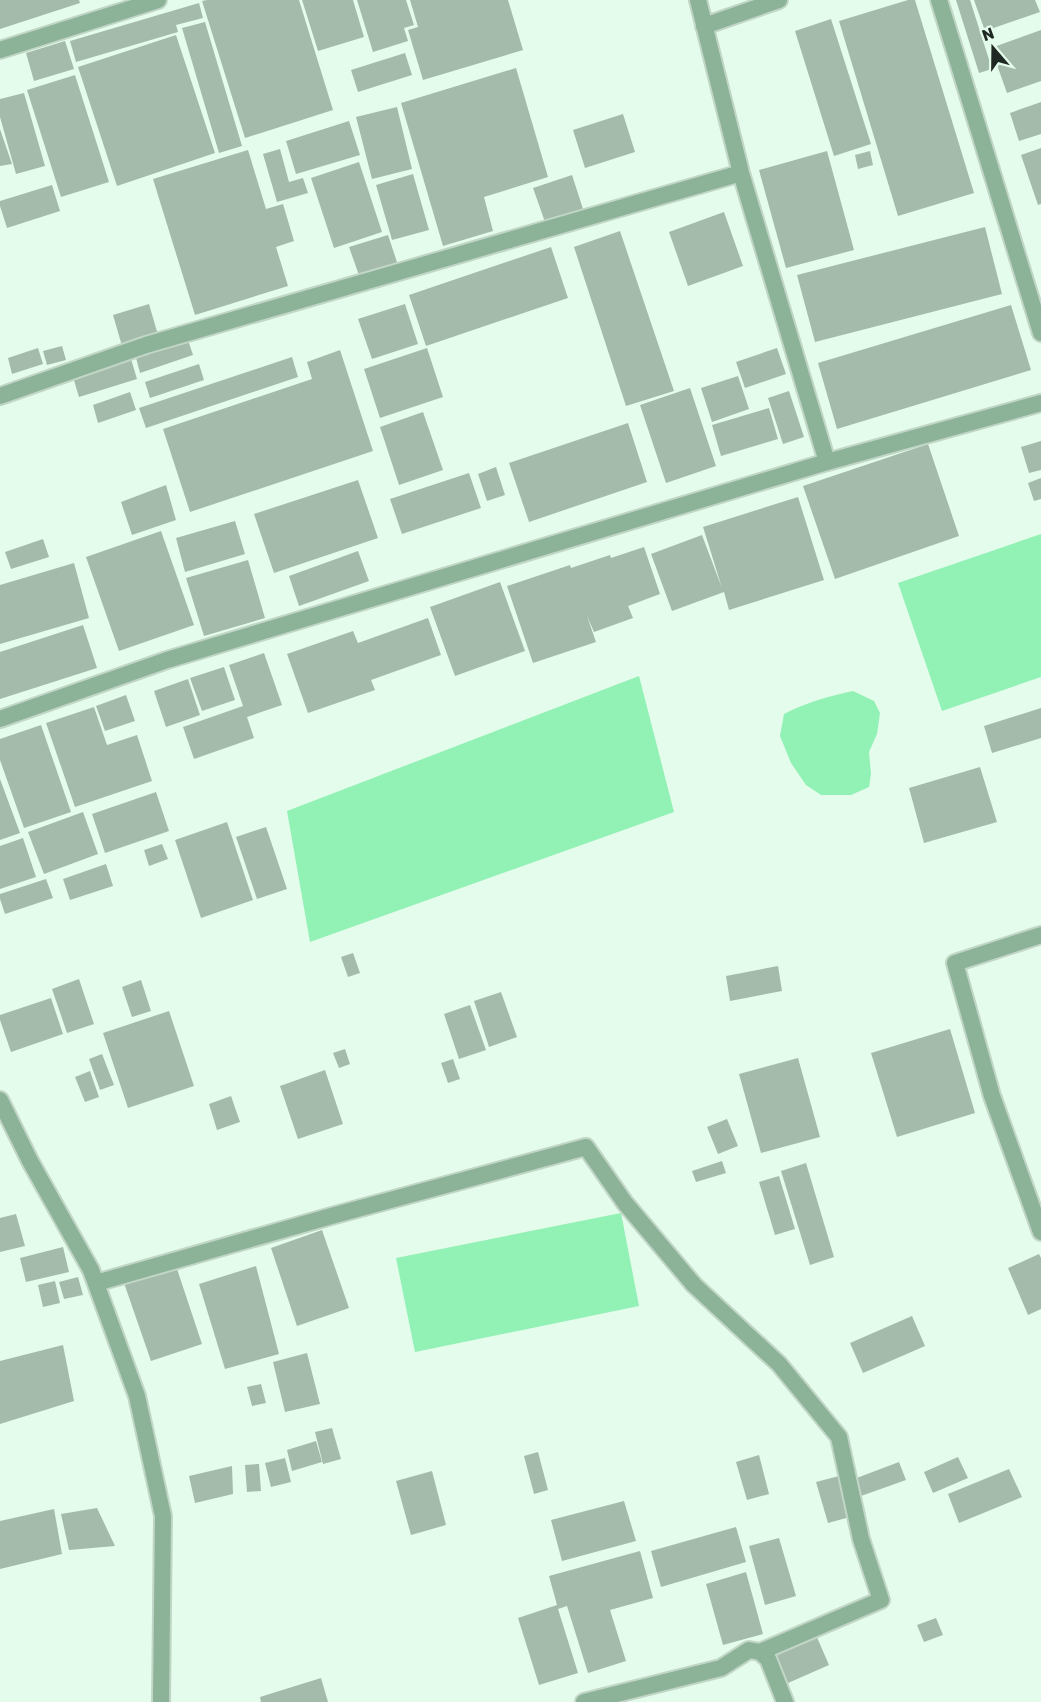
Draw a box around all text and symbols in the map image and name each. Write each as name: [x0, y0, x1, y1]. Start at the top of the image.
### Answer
north arrow: [963, 18, 1023, 78]
text: N: [979, 23, 997, 45]

